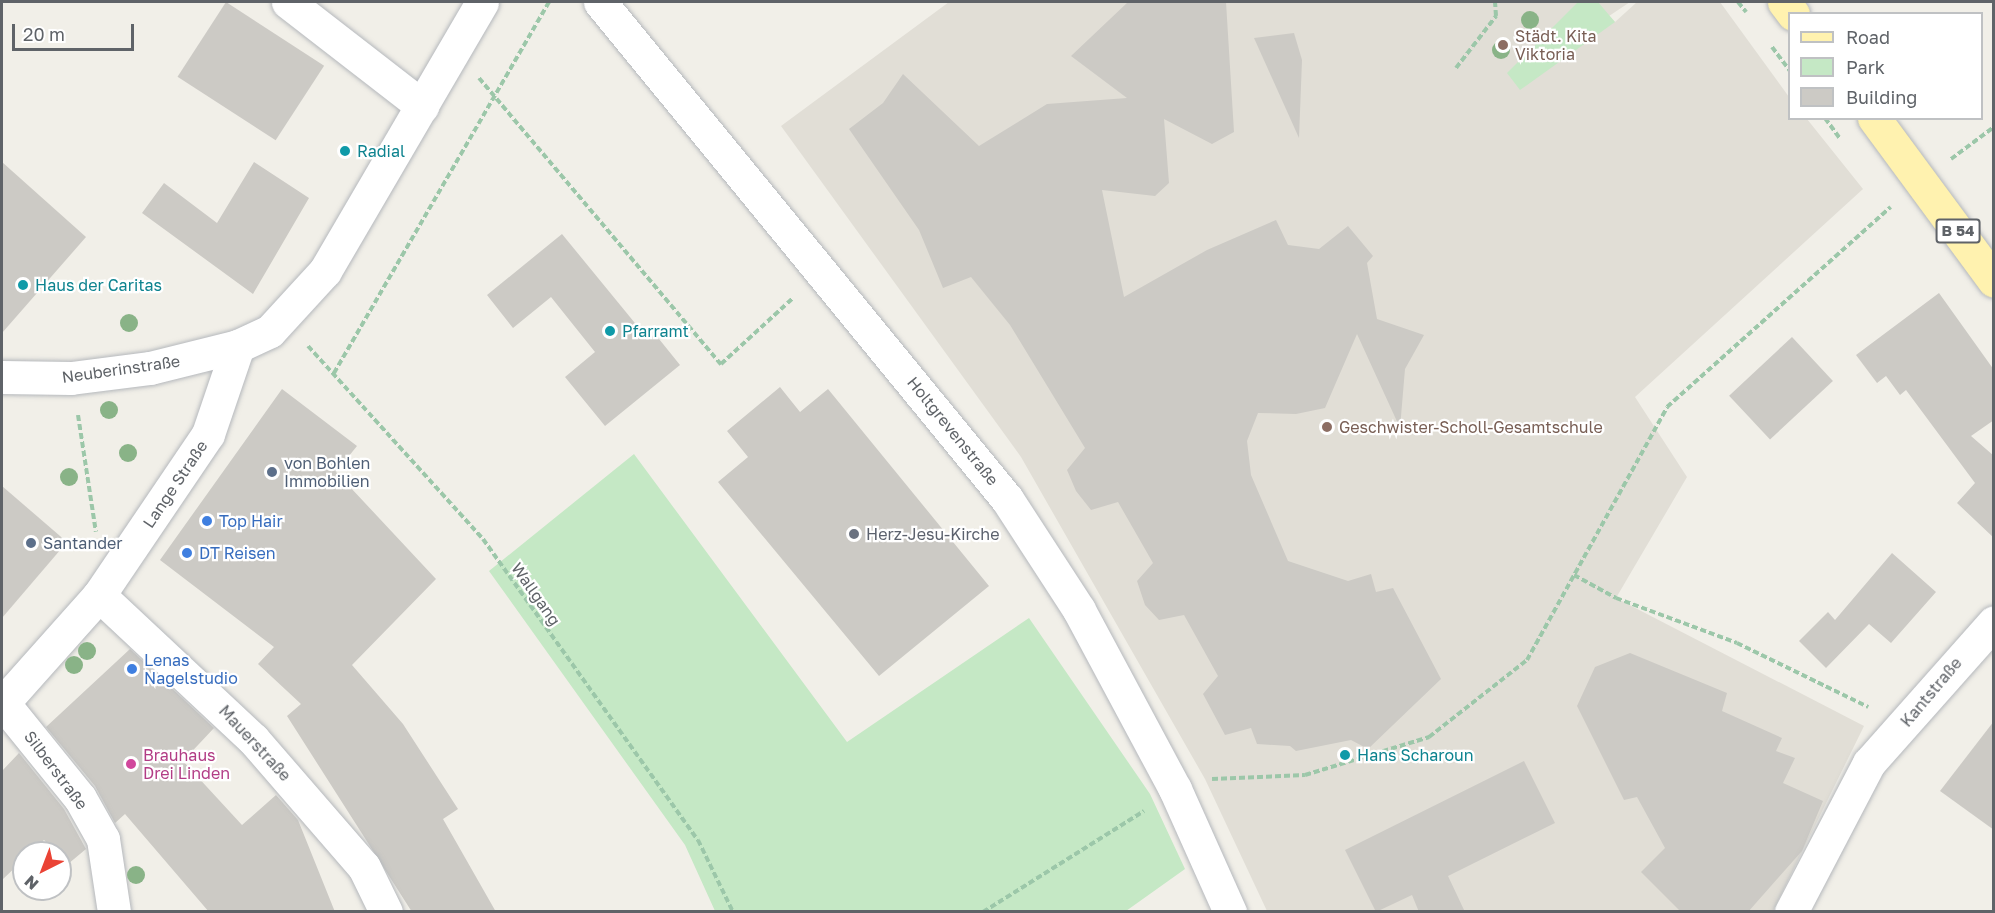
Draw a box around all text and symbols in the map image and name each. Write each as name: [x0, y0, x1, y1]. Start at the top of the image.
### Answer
scale bar: [15, 12, 136, 50]
legend: [1788, 12, 1983, 120]
text: 20 m: [23, 23, 65, 45]
place label: Städt. Kita Viktoria: [1515, 26, 1597, 64]
text: Road: [1846, 26, 1890, 48]
marker: Städt. Kita Viktoria: [1496, 38, 1510, 52]
text: Park: [1846, 56, 1885, 78]
text: Building: [1846, 86, 1917, 108]
place label: Radial: [357, 141, 405, 161]
marker: Radial: [338, 144, 352, 158]
road number: B 54: [1936, 219, 1980, 243]
place label: Haus der Caritas: [35, 275, 162, 295]
marker: Haus der Caritas: [16, 278, 30, 292]
place label: Pfarramt: [622, 321, 689, 341]
marker: Pfarramt: [603, 324, 617, 338]
street label: Neuberinstraße: [61, 351, 181, 387]
street label: Holtgrevenstraße: [903, 373, 1003, 489]
place label: Geschwister-Scholl-Gesamtschule: [1339, 417, 1603, 437]
marker: Geschwister-Scholl-Gesamtschule: [1320, 420, 1334, 434]
street label: Lange Straße: [139, 437, 211, 531]
place label: von Bohlen Immobilien: [284, 453, 370, 491]
marker: von Bohlen Immobilien: [265, 465, 279, 479]
place label: Top Hair: [219, 511, 283, 531]
marker: Top Hair: [200, 514, 214, 528]
place label: Herz-Jesu-Kirche: [866, 524, 999, 544]
marker: Herz-Jesu-Kirche: [847, 527, 861, 541]
place label: Santander: [43, 533, 123, 553]
marker: Santander: [24, 536, 38, 550]
place label: DT Reisen: [199, 543, 276, 563]
marker: DT Reisen: [180, 546, 194, 560]
street label: Wallgang: [507, 559, 565, 629]
place label: Lenas Nagelstudio: [144, 650, 238, 688]
street label: Kantstraße: [1896, 653, 1966, 731]
marker: Lenas Nagelstudio: [125, 662, 139, 676]
street label: Mauerstraße: [215, 701, 295, 785]
street label: Silberstraße: [20, 727, 92, 813]
place label: Brauhaus Drei Linden: [143, 745, 230, 783]
place label: Hans Scharoun: [1357, 745, 1474, 765]
marker: Hans Scharoun: [1338, 748, 1352, 762]
marker: Brauhaus Drei Linden: [124, 757, 138, 771]
north arrow: [12, 841, 72, 901]
text: N: [20, 871, 43, 894]

